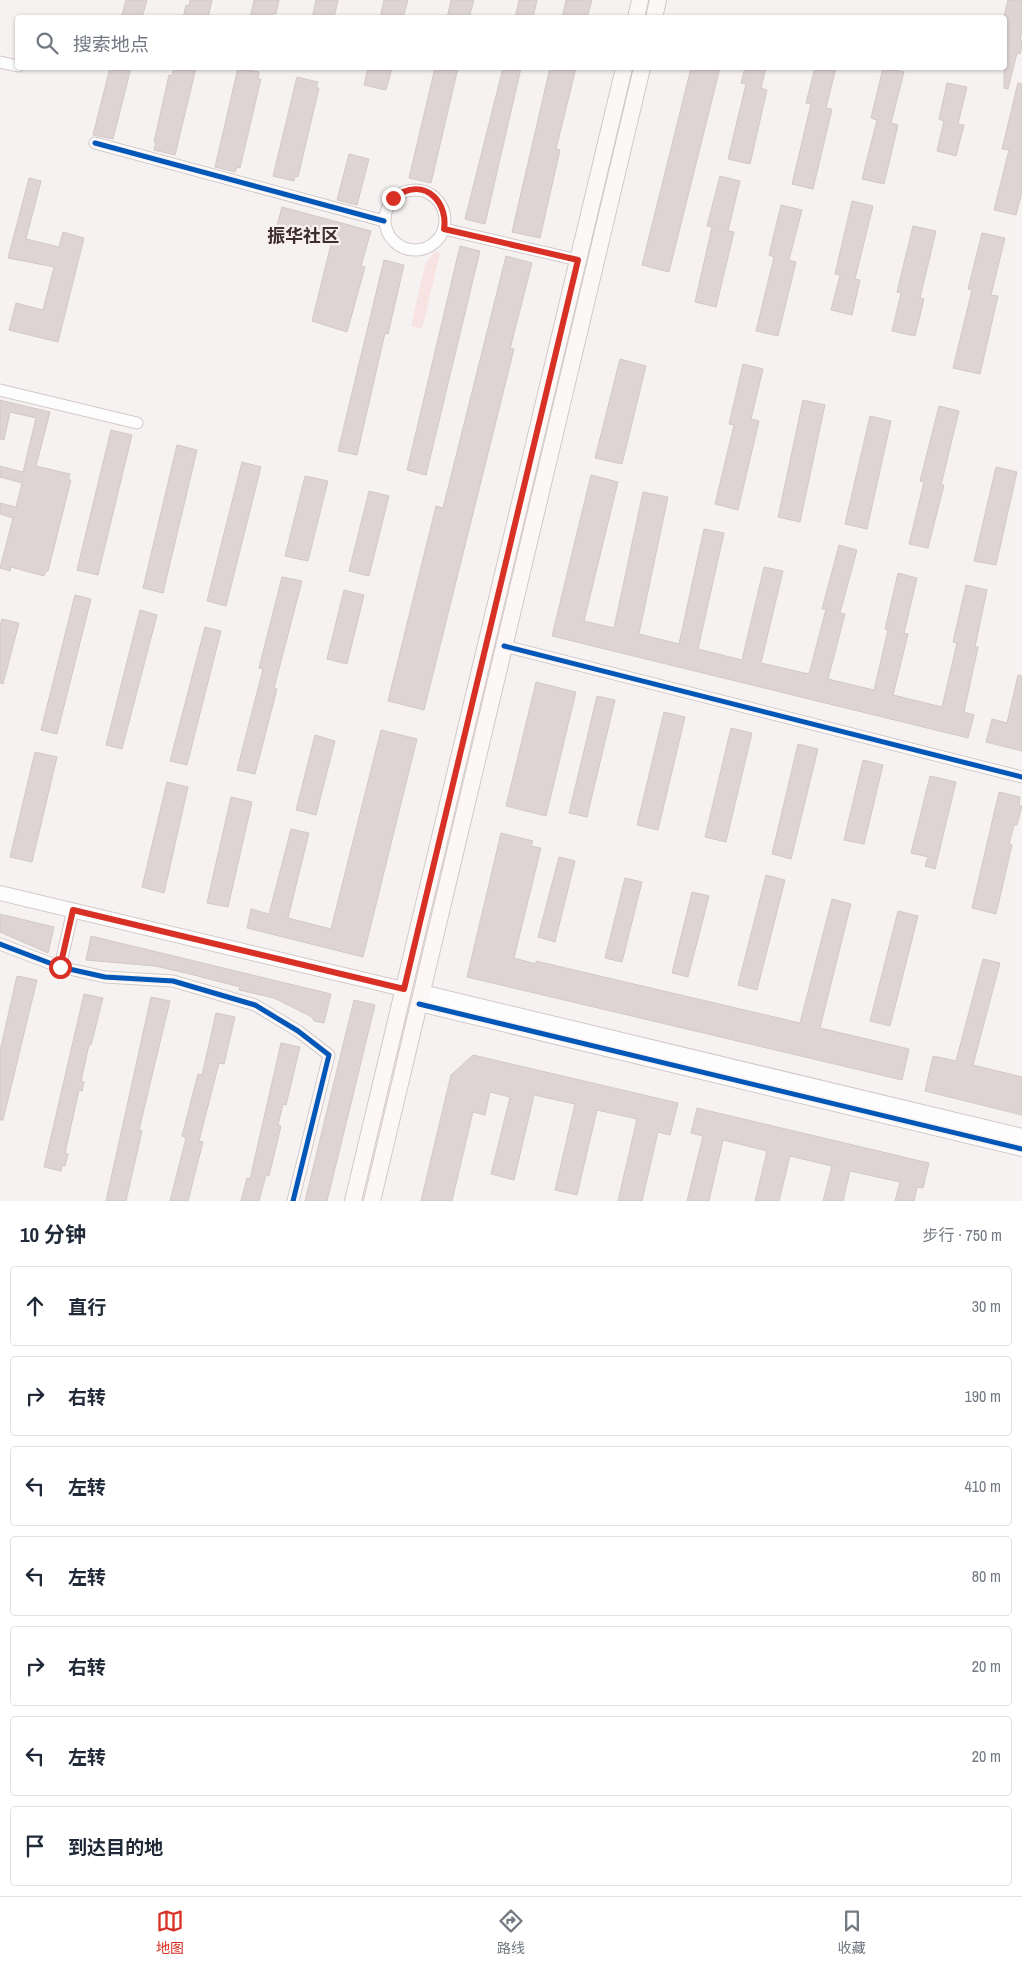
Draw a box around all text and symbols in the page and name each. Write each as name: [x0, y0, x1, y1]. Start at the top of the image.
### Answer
search box: [15, 15, 1007, 70]
icon: search: [33, 29, 61, 57]
text: 搜索地点: [73, 31, 149, 57]
route end: [382, 187, 405, 210]
district label: 振华社区: [267, 223, 339, 248]
route start: [49, 956, 72, 979]
text: 10 分钟: [20, 1220, 86, 1249]
text: 步行 · 750 m: [923, 1224, 1002, 1246]
icon: ahead: [21, 1292, 49, 1320]
text: 直行: [68, 1294, 106, 1320]
text: 30 m: [972, 1295, 1001, 1317]
icon: right: [21, 1382, 49, 1410]
text: 右转: [68, 1384, 106, 1410]
text: 190 m: [965, 1385, 1001, 1407]
icon: left: [21, 1472, 49, 1500]
text: 左转: [68, 1474, 106, 1500]
text: 410 m: [965, 1475, 1001, 1497]
icon: left: [21, 1562, 49, 1590]
text: 左转: [68, 1564, 106, 1590]
text: 80 m: [972, 1565, 1001, 1587]
icon: right: [21, 1652, 49, 1680]
text: 右转: [68, 1654, 106, 1680]
text: 20 m: [972, 1655, 1001, 1677]
icon: left: [21, 1742, 49, 1770]
text: 左转: [68, 1744, 106, 1770]
text: 20 m: [972, 1745, 1001, 1767]
icon: arrive: [21, 1832, 49, 1860]
text: 到达目的地: [68, 1834, 163, 1860]
tab: 地图: [156, 1907, 184, 1957]
tab: 路线: [497, 1907, 525, 1957]
tab: 收藏: [838, 1907, 866, 1957]

